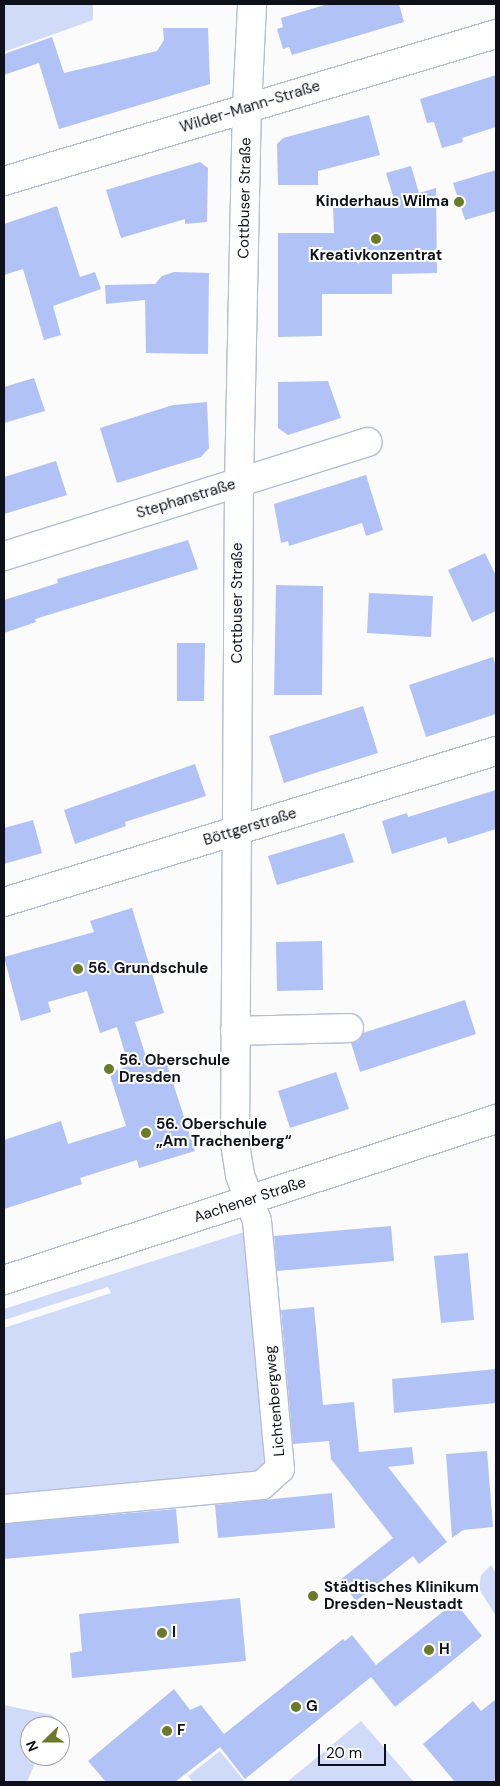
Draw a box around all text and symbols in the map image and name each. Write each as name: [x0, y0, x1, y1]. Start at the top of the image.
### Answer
street label: Wilder-Mann-Straße: [178, 77, 322, 137]
street label: Cottbuser Straße: [235, 137, 255, 259]
place label: Kinderhaus Wilma: [316, 193, 449, 211]
marker: Kinderhaus Wilma: [453, 196, 465, 208]
marker: Kreativkonzentrat: [370, 233, 382, 245]
place label: Kreativkonzentrat: [310, 247, 442, 265]
street label: Stephanstraße: [134, 475, 238, 523]
street label: Cottbuser Straße: [229, 542, 247, 664]
street label: Böttgerstraße: [201, 804, 299, 850]
place label: 56. Grundschule: [88, 960, 208, 978]
marker: 56. Grundschule: [72, 963, 84, 975]
place label: 56. Oberschule Dresden: [119, 1051, 230, 1086]
marker: 56. Oberschule Dresden: [103, 1063, 115, 1075]
place label: 56. Oberschule „Am Trachenberg“: [156, 1115, 291, 1150]
marker: 56. Oberschule „Am Trachenberg“: [140, 1127, 152, 1139]
street label: Aachener Straße: [192, 1173, 308, 1227]
street label: Lichtenbergweg: [261, 1345, 289, 1457]
place label: Städtisches Klinikum Dresden-Neustadt: [324, 1578, 479, 1613]
marker: Städtisches Klinikum Dresden-Neustadt: [306, 1589, 320, 1603]
place label: I: [172, 1624, 176, 1642]
marker: I: [156, 1627, 168, 1639]
place label: H: [439, 1641, 450, 1659]
marker: H: [423, 1644, 435, 1656]
place label: G: [306, 1698, 318, 1716]
marker: G: [290, 1701, 302, 1713]
north arrow: [20, 1716, 70, 1766]
place label: F: [177, 1722, 185, 1740]
marker: F: [161, 1725, 173, 1737]
scale bar: [320, 1734, 388, 1766]
text: N: [22, 1738, 42, 1754]
text: 20 m: [326, 1743, 362, 1763]

